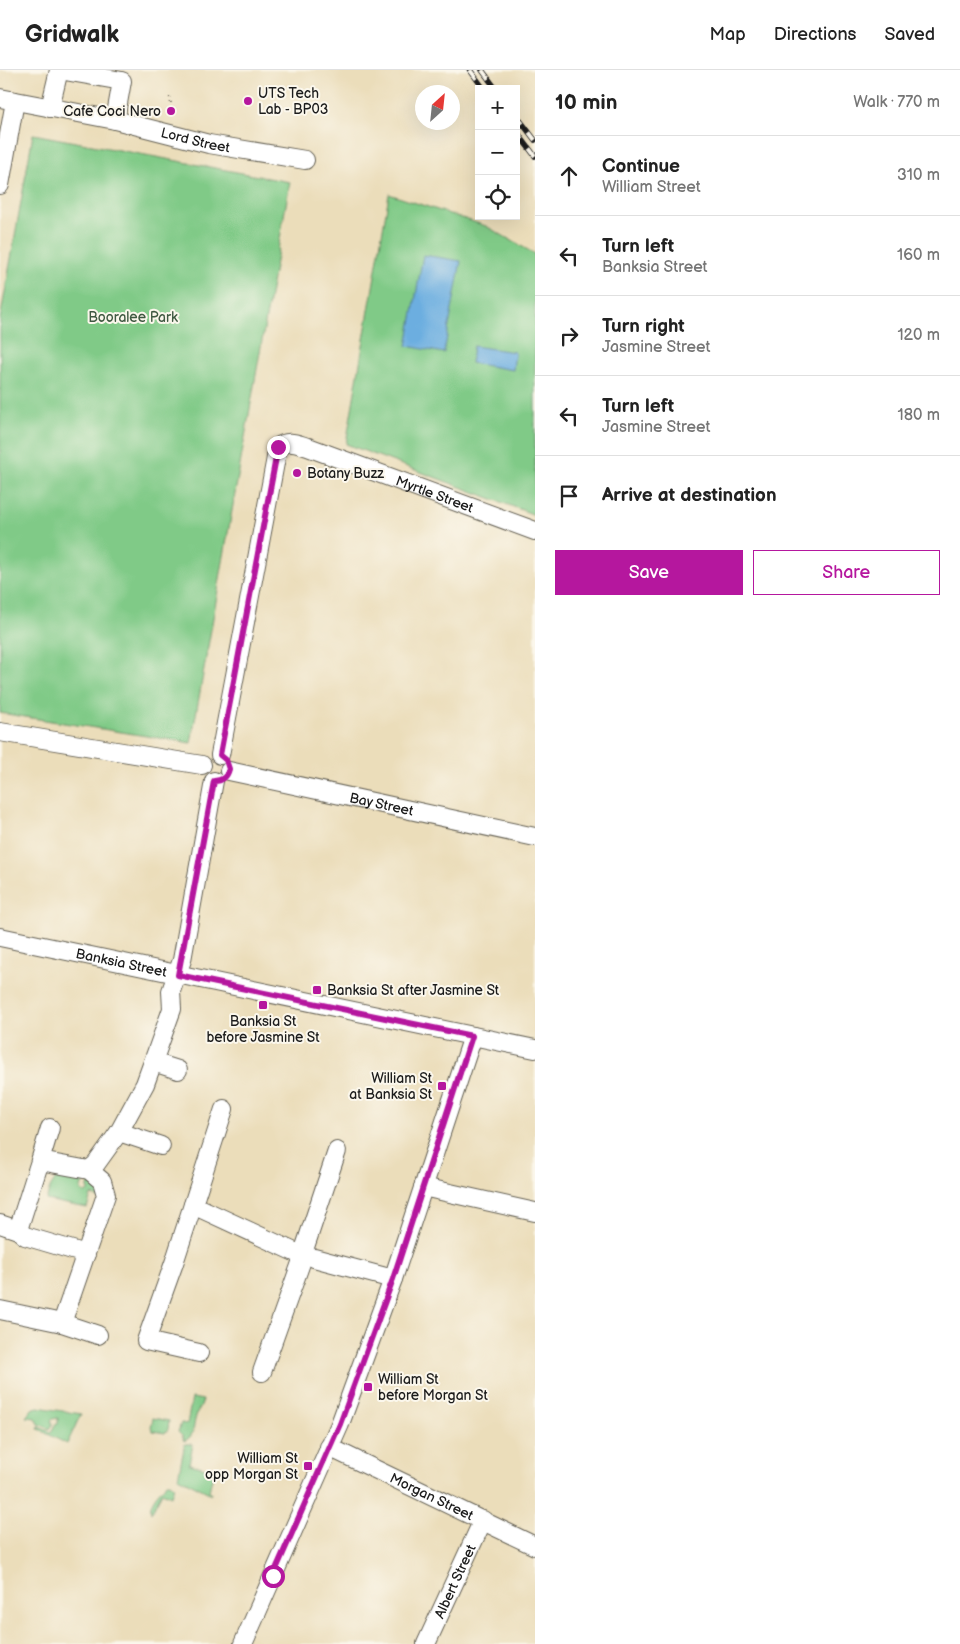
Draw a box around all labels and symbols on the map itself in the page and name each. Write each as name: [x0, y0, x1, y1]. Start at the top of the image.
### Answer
place label: UTS Tech Lab - BP03: [258, 85, 328, 118]
north arrow: [415, 85, 460, 130]
marker: UTS Tech Lab - BP03: [242, 95, 254, 107]
place label: Cafe Coci Nero: [63, 103, 161, 120]
marker: Cafe Coci Nero: [165, 105, 177, 117]
street label: Lord Street: [159, 124, 232, 156]
park label: Booralee Park: [88, 309, 178, 326]
route end: [267, 436, 290, 459]
place label: Botany Buzz: [307, 465, 384, 482]
marker: Botany Buzz: [291, 467, 303, 479]
street label: Myrtle Street: [393, 472, 476, 517]
street label: Bay Street: [348, 789, 416, 820]
street label: Banksia Street: [74, 945, 169, 981]
place label: Banksia St after Jasmine St: [327, 982, 500, 999]
marker: Banksia St after Jasmine St: [311, 984, 323, 996]
marker: Banksia St before Jasmine St: [257, 999, 269, 1011]
place label: Banksia St before Jasmine St: [206, 1013, 320, 1046]
place label: William St at Banksia St: [349, 1070, 433, 1103]
marker: William St at Banksia St: [436, 1080, 448, 1092]
place label: William St before Morgan St: [378, 1371, 488, 1404]
marker: William St before Morgan St: [362, 1381, 374, 1393]
place label: William St opp Morgan St: [205, 1450, 299, 1483]
marker: William St opp Morgan St: [302, 1460, 314, 1472]
street label: Morgan Street: [387, 1470, 477, 1524]
street label: Albert Street: [431, 1541, 480, 1621]
route start: [262, 1565, 285, 1588]

